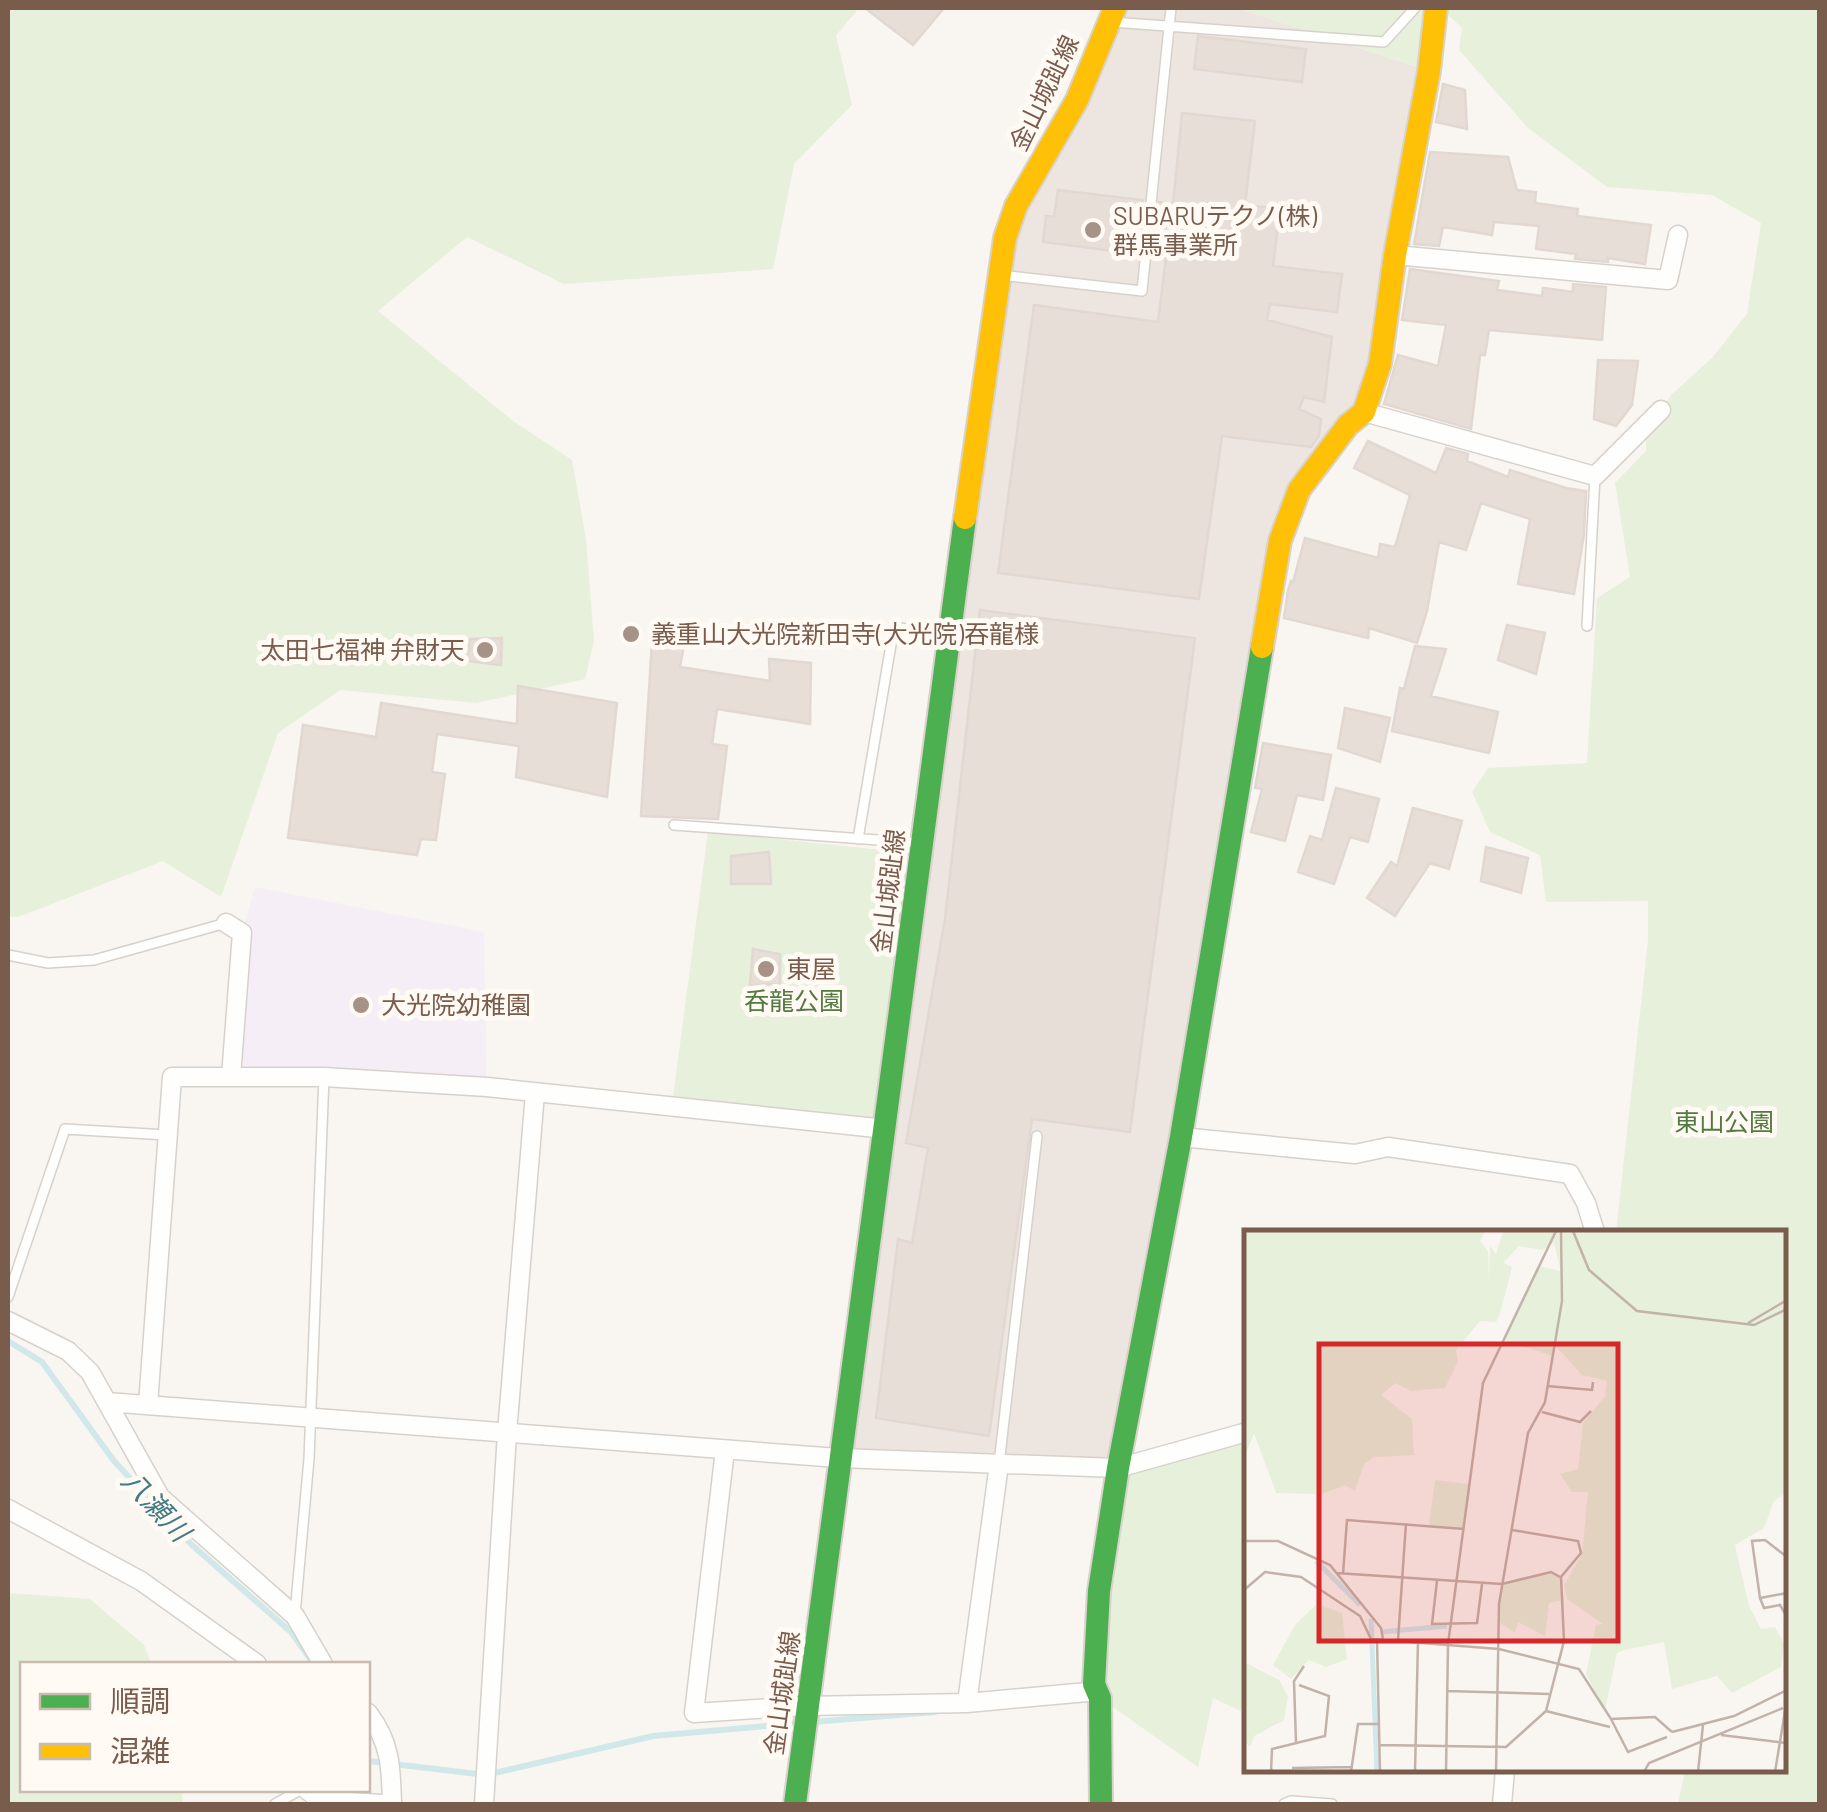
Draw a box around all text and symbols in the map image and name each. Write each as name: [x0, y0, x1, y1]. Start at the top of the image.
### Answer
street label: 金山城趾線: [1002, 30, 1084, 155]
place label: SUBARUテクノ(株) 群馬事業所: [1113, 200, 1318, 259]
marker: SUBARUテクノ(株) 群馬事業所: [1082, 219, 1104, 241]
place label: 義重山大光院新田寺(大光院)吞龍様: [651, 618, 1039, 648]
marker: 義重山大光院新田寺(大光院)吞龍様: [620, 623, 642, 645]
place label: 太田七福神 弁財天: [260, 634, 465, 664]
marker: 太田七福神 弁財天: [474, 639, 496, 661]
street label: 金山城趾線: [865, 827, 910, 955]
place label: 東屋: [786, 953, 836, 983]
marker: 東屋: [755, 958, 777, 980]
park label: 呑龍公園: [744, 985, 844, 1015]
place label: 大光院幼稚園: [381, 989, 531, 1019]
marker: 大光院幼稚園: [350, 994, 372, 1016]
park label: 東山公園: [1674, 1106, 1774, 1136]
inset map: [1244, 1230, 1787, 1772]
water label: 八瀬川: [116, 1463, 200, 1550]
street label: 金山城趾線: [757, 1629, 805, 1757]
legend: [20, 1662, 370, 1792]
text: 順調: [110, 1682, 170, 1718]
text: 混雑: [110, 1732, 170, 1768]

